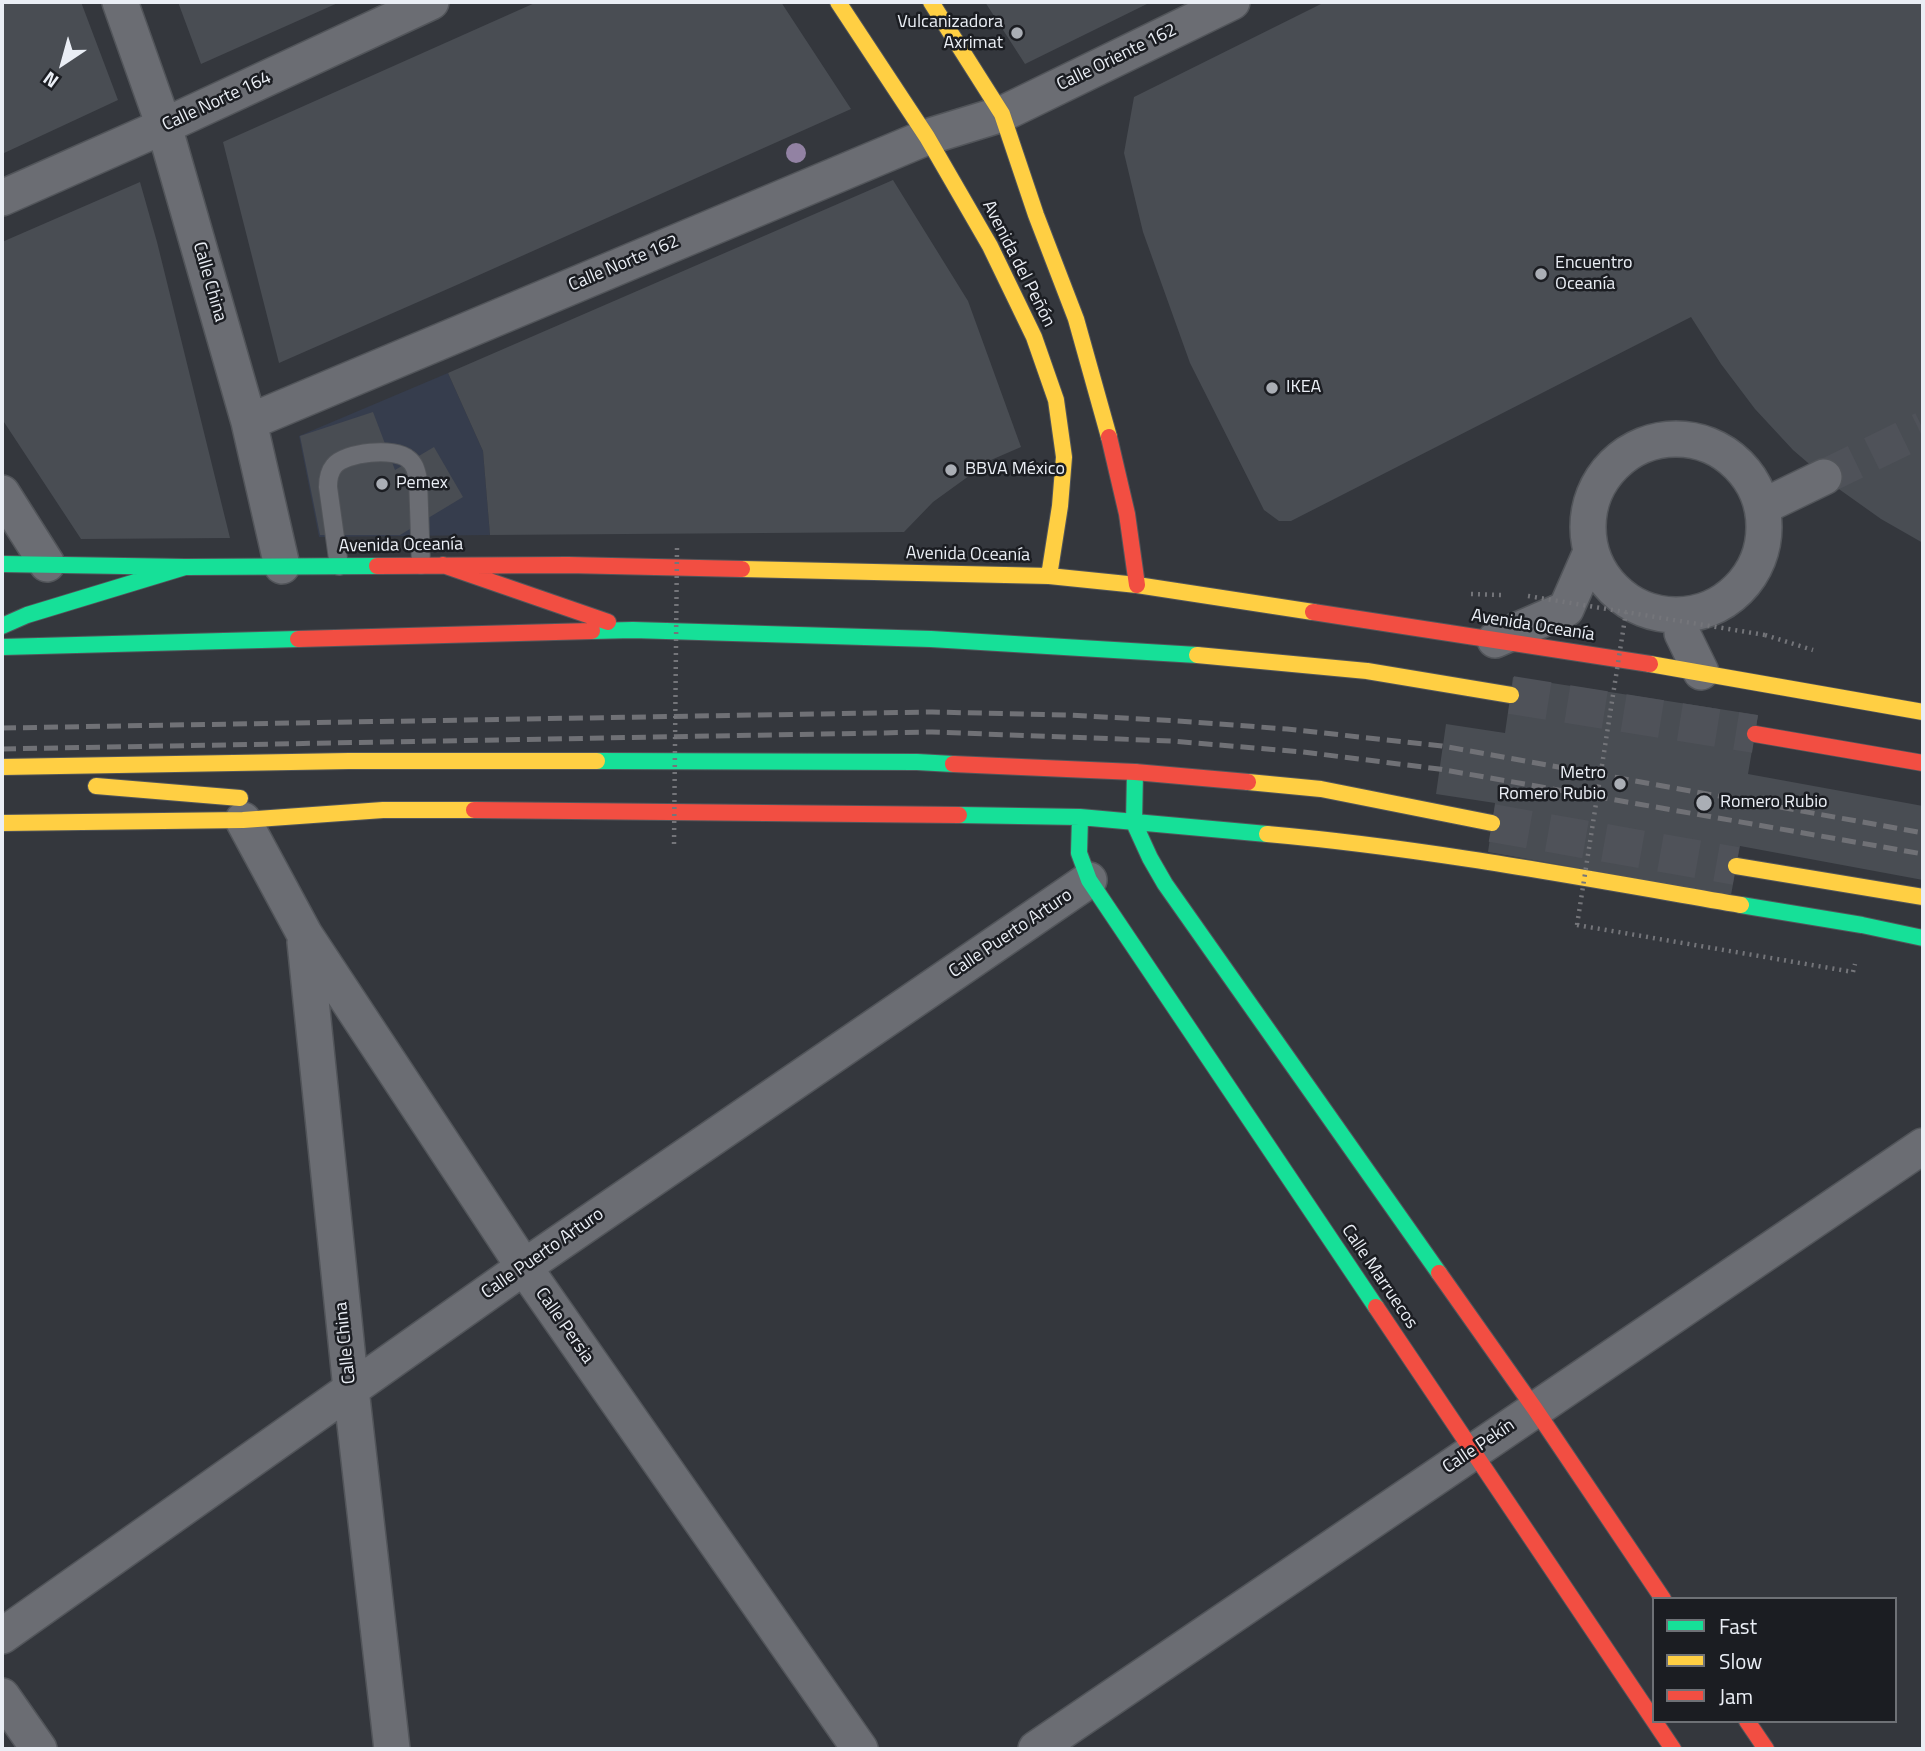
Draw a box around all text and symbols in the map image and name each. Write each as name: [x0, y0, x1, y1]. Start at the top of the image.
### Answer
place label: Vulcanizadora Axrimat: [897, 12, 1003, 54]
street label: Calle Oriente 162: [1054, 20, 1180, 96]
marker: Vulcanizadora Axrimat: [1009, 25, 1025, 41]
north arrow: [28, 28, 98, 98]
text: N: [37, 65, 64, 96]
street label: Calle Norte 164: [159, 67, 275, 137]
street label: Avenida del Peñón: [977, 197, 1059, 331]
street label: Calle Norte 162: [566, 231, 682, 297]
street label: Calle China: [187, 239, 231, 325]
place label: Encuentro Oceanía: [1555, 253, 1633, 296]
marker: Encuentro Oceanía: [1533, 266, 1549, 282]
place label: IKEA: [1286, 377, 1321, 399]
marker: IKEA: [1264, 380, 1280, 396]
place label: BBVA México: [965, 459, 1065, 481]
marker: BBVA México: [943, 462, 959, 478]
place label: Pemex: [396, 473, 448, 495]
marker: Pemex: [374, 476, 390, 492]
street label: Avenida Oceanía: [339, 534, 463, 558]
street label: Avenida Oceanía: [906, 543, 1030, 567]
street label: Avenida Oceanía: [1470, 606, 1596, 646]
place label: Metro Romero Rubio: [1498, 763, 1606, 806]
marker: Metro Romero Rubio: [1612, 776, 1628, 792]
place label: Romero Rubio: [1720, 792, 1828, 814]
marker: Romero Rubio: [1694, 793, 1714, 813]
street label: Calle Puerto Arturo: [945, 885, 1077, 983]
street label: Calle Puerto Arturo: [478, 1204, 608, 1304]
street label: Calle Marruecos: [1336, 1221, 1422, 1333]
street label: Calle Persia: [530, 1284, 598, 1368]
street label: Calle China: [331, 1301, 361, 1385]
street label: Calle Pekín: [1439, 1415, 1519, 1479]
legend: [1652, 1597, 1897, 1723]
text: Fast: [1719, 1610, 1757, 1642]
text: Slow: [1719, 1645, 1762, 1677]
text: Jam: [1719, 1680, 1753, 1712]

